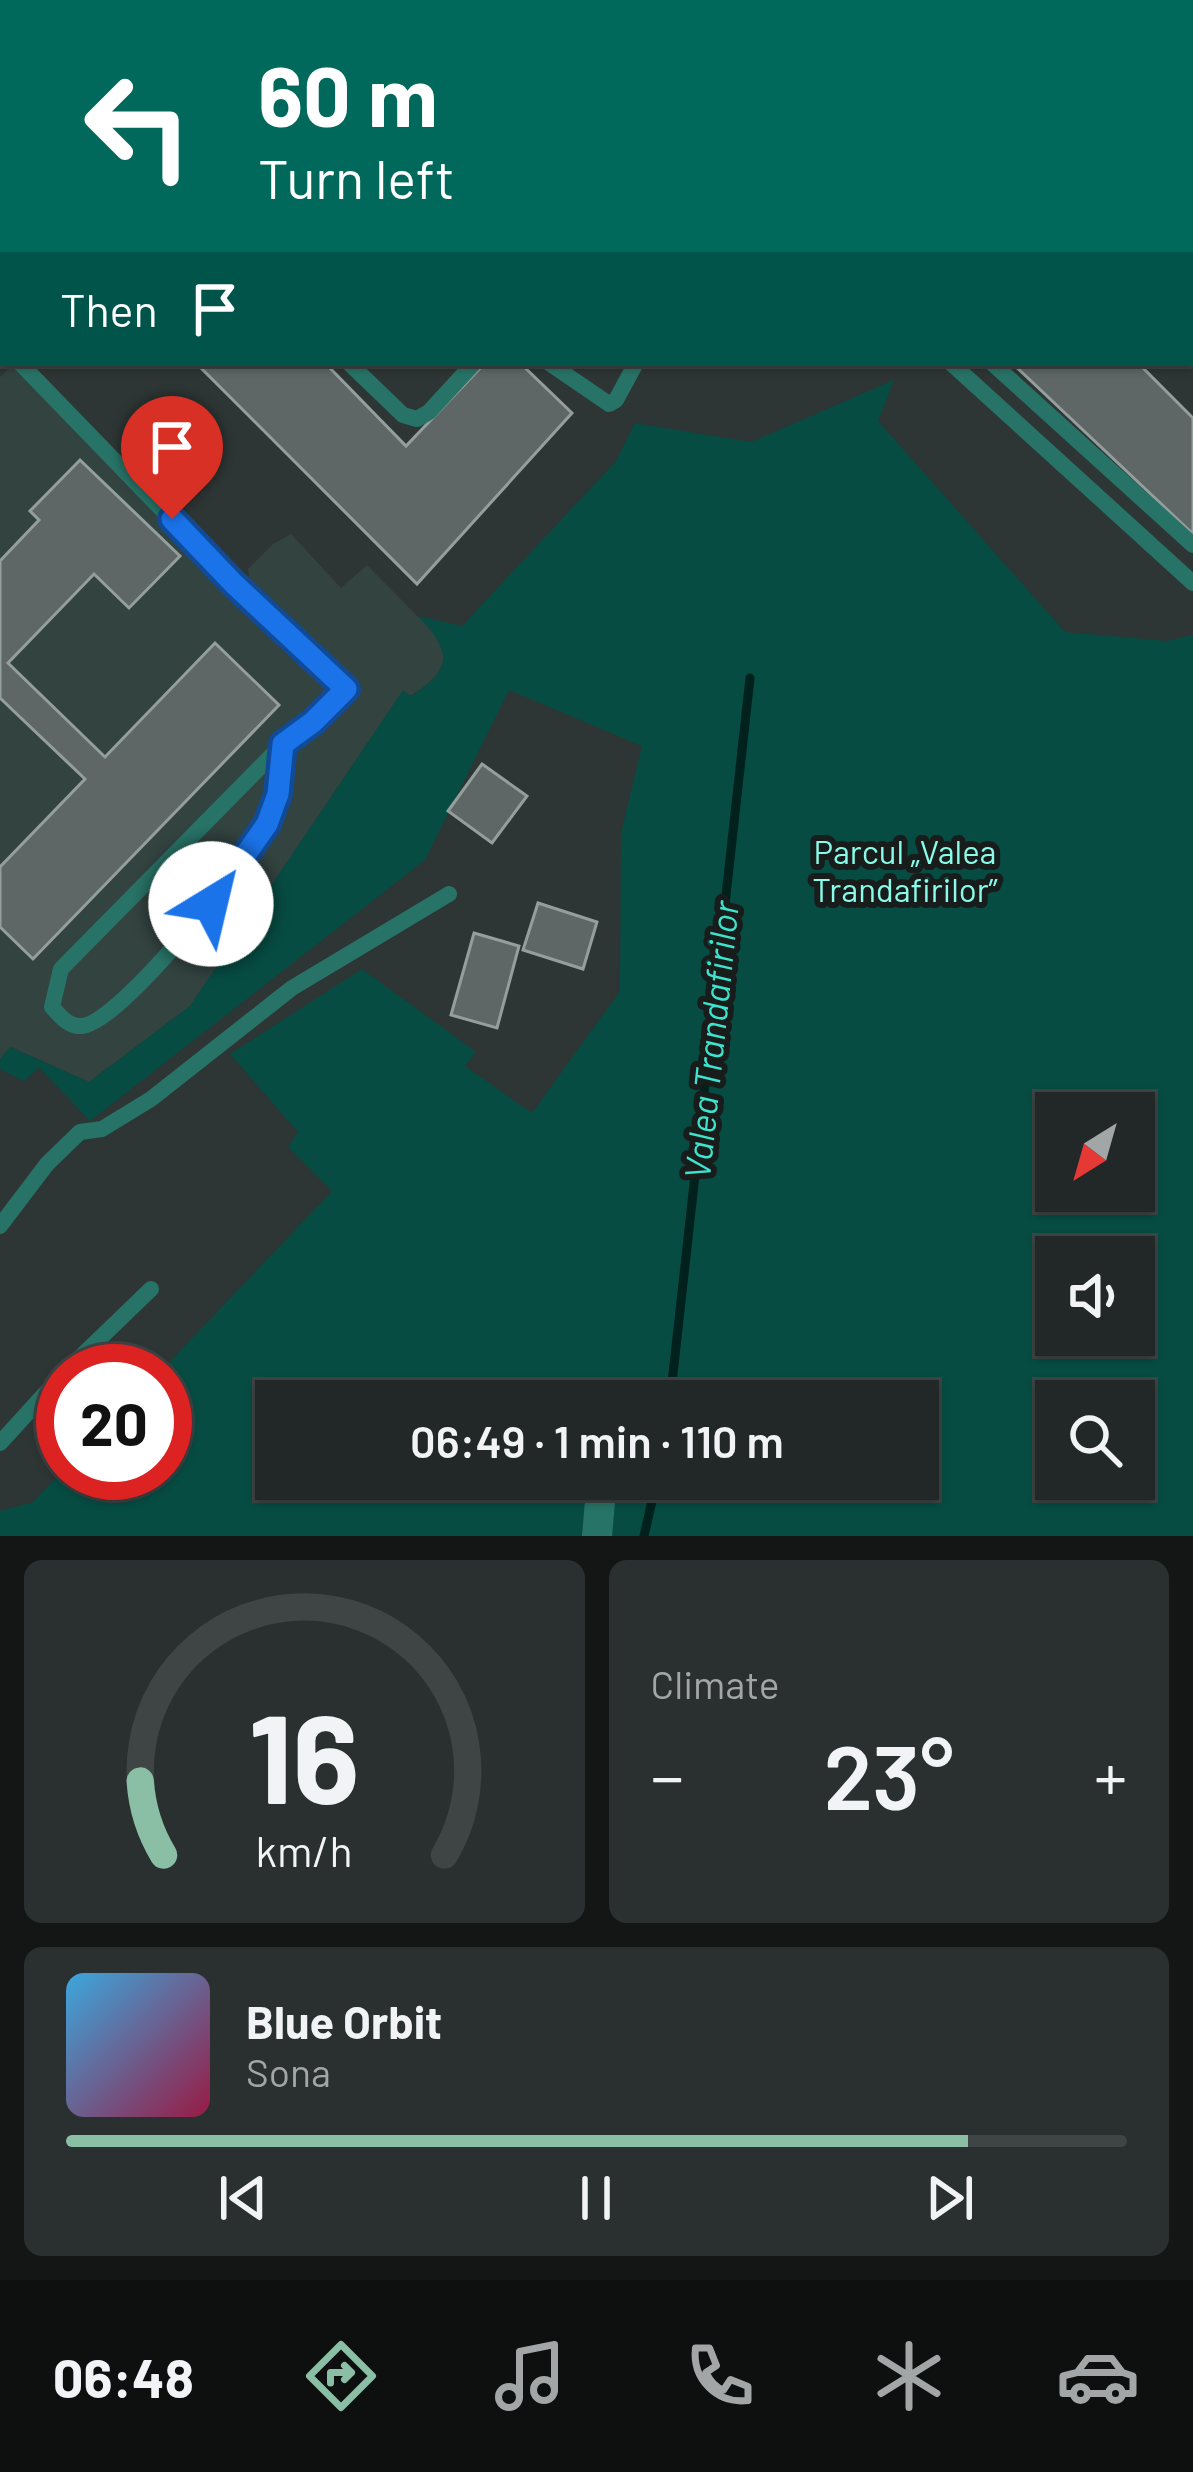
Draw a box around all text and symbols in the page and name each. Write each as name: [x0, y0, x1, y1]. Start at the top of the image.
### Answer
text: 60 m: [258, 43, 438, 144]
icon: left: [60, 48, 216, 204]
text: Turn left: [258, 145, 455, 210]
icon: arrive: [182, 276, 248, 342]
text: Then: [60, 282, 158, 336]
pin: [121, 396, 223, 519]
icon: arrive: [139, 414, 205, 480]
park label: Parcul „Valea Trandafirilor”: [812, 831, 998, 909]
position arrow: [148, 841, 274, 967]
water label: Valea Trandafirilor: [674, 897, 746, 1181]
north arrow: [1035, 1092, 1155, 1212]
map controls: [1035, 1092, 1155, 1500]
button: sound: [1035, 1236, 1155, 1356]
speed limit sign: 20: [36, 1344, 192, 1500]
button: search: [1035, 1380, 1155, 1500]
text: 06:49 · 1 min · 110 m: [410, 1413, 784, 1467]
text: Climate: [651, 1660, 780, 1707]
text: 16: [249, 1679, 360, 1829]
text: 23°: [824, 1720, 954, 1828]
text: −: [651, 1735, 684, 1814]
text: +: [1094, 1735, 1127, 1814]
text: km/h: [256, 1823, 353, 1875]
text: Blue Orbit: [246, 1994, 442, 2048]
text: Sona: [246, 2048, 331, 2095]
icon: previous: [210, 2165, 276, 2231]
icon: pause: [563, 2165, 629, 2231]
icon: next: [917, 2165, 983, 2231]
icon: directions: [299, 2334, 383, 2418]
icon: music: [488, 2334, 572, 2418]
icon: phone: [678, 2334, 762, 2418]
icon: climate: [867, 2334, 951, 2418]
icon: car: [1056, 2334, 1140, 2418]
text: 06:48: [53, 2344, 194, 2409]

